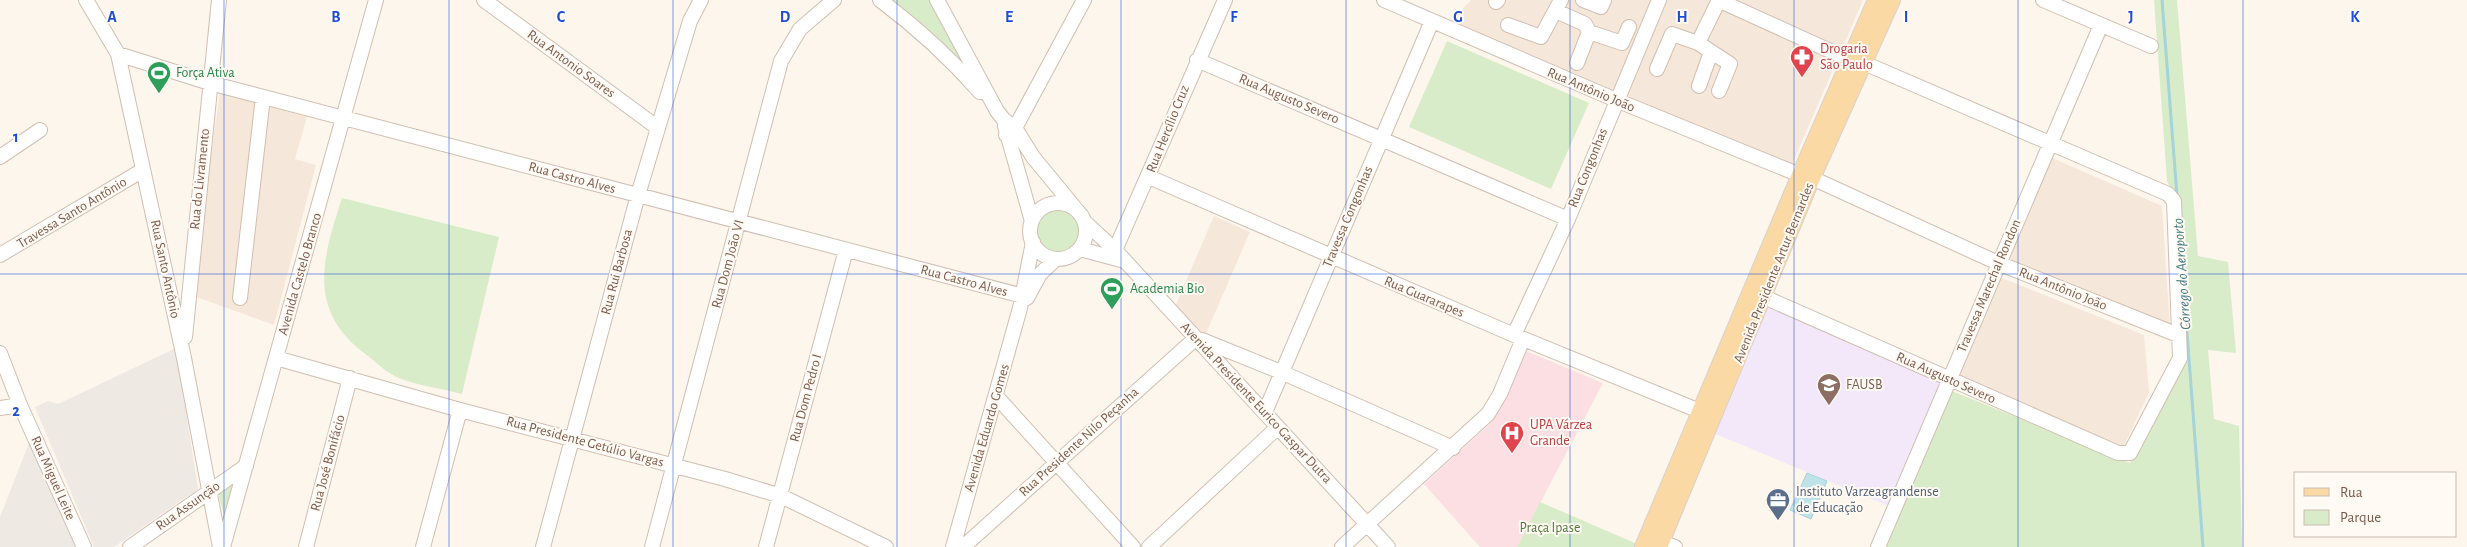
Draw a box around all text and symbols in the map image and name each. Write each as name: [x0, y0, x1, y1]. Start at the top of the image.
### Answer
text: A: [107, 9, 117, 25]
text: B: [331, 9, 341, 25]
text: C: [557, 9, 566, 25]
text: D: [780, 9, 791, 25]
text: E: [1005, 9, 1013, 25]
text: F: [1230, 9, 1238, 25]
text: G: [1453, 9, 1463, 25]
text: H: [1676, 9, 1688, 25]
text: I: [1904, 9, 1908, 25]
text: J: [2128, 9, 2134, 25]
text: K: [2350, 9, 2360, 25]
street label: Rua Antonio Soares: [524, 27, 618, 101]
place label: Drogaria São Paulo: [1820, 42, 1873, 72]
pharmacy icon: Drogaria São Paulo: [1789, 44, 1815, 78]
sports icon: Força Ativa: [146, 60, 172, 94]
street label: Rua Antônio João: [1545, 65, 1637, 115]
place label: Força Ativa: [176, 66, 235, 80]
street label: Rua Augusto Severo: [1237, 72, 1341, 126]
street label: Rua Hercílio Cruz: [1144, 83, 1192, 175]
street label: Rua Congonhas: [1566, 126, 1610, 210]
street label: Rua do Livramento: [188, 128, 212, 230]
text: 1: [13, 129, 19, 145]
street label: Rua Castro Alves: [527, 160, 617, 196]
street label: Travessa Congonhas: [1320, 164, 1376, 270]
street label: Travessa Santo Antônio: [15, 175, 129, 251]
street label: Avenida Presidente Artur Bernardes: [1731, 181, 1817, 365]
street label: Avenida Castelo Branco: [276, 211, 324, 337]
street label: Travessa Marechal Rondon: [1955, 217, 2023, 355]
street label: Rua Santo Antônio: [148, 218, 182, 320]
street label: Rua Dom João VI: [709, 218, 747, 310]
water label: Córrego do Aeroporto: [2171, 218, 2193, 330]
street label: Rua Rui Barbosa: [599, 227, 635, 316]
street label: Rua Castro Alves: [919, 263, 1009, 299]
street label: Rua Antônio João: [2017, 265, 2109, 313]
street label: Rua Guararapes: [1382, 274, 1466, 320]
sports icon: Academia Bio: [1099, 276, 1125, 310]
place label: Academia Bio: [1130, 282, 1205, 296]
street label: Avenida Presidente Eurico Gaspar Dutra: [1178, 320, 1335, 487]
street label: Rua Augusto Severo: [1894, 350, 1998, 406]
street label: Rua Dom Pedro I: [788, 352, 824, 444]
street label: Avenida Eduardo Gomes: [962, 362, 1012, 494]
school or university icon: FAUSB: [1816, 372, 1842, 406]
place label: FAUSB: [1846, 378, 1882, 392]
street label: Rua Presidente Nilo Peçanha: [1017, 384, 1142, 499]
text: 2: [12, 403, 20, 419]
street label: Rua José Bonifácio: [308, 413, 348, 513]
street label: Rua Presidente Getúlio Vargas: [505, 414, 665, 470]
place label: UPA Várzea Grande: [1530, 418, 1593, 448]
hospital icon: UPA Várzea Grande: [1499, 420, 1525, 454]
street label: Rua Miguel Leite: [28, 434, 78, 522]
legend: [2294, 472, 2457, 537]
street label: Rua Assunção: [153, 479, 223, 533]
place label: Instituto Varzeagrandense de Educação: [1796, 485, 1939, 515]
text: Rua: [2340, 485, 2363, 500]
office icon: Instituto Varzeagrandense de Educação: [1765, 487, 1791, 521]
text: Parque: [2340, 510, 2381, 525]
park label: Praça Ipase: [1520, 521, 1580, 535]

